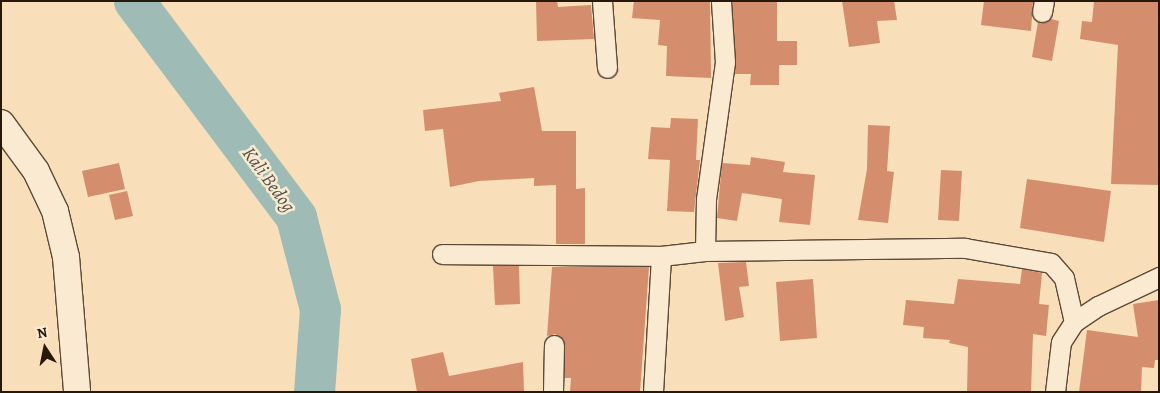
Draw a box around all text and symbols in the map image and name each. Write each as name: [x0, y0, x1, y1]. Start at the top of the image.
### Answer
water label: Kali Bedog: [237, 143, 299, 217]
text: N: [35, 322, 49, 343]
north arrow: [20, 323, 70, 373]

